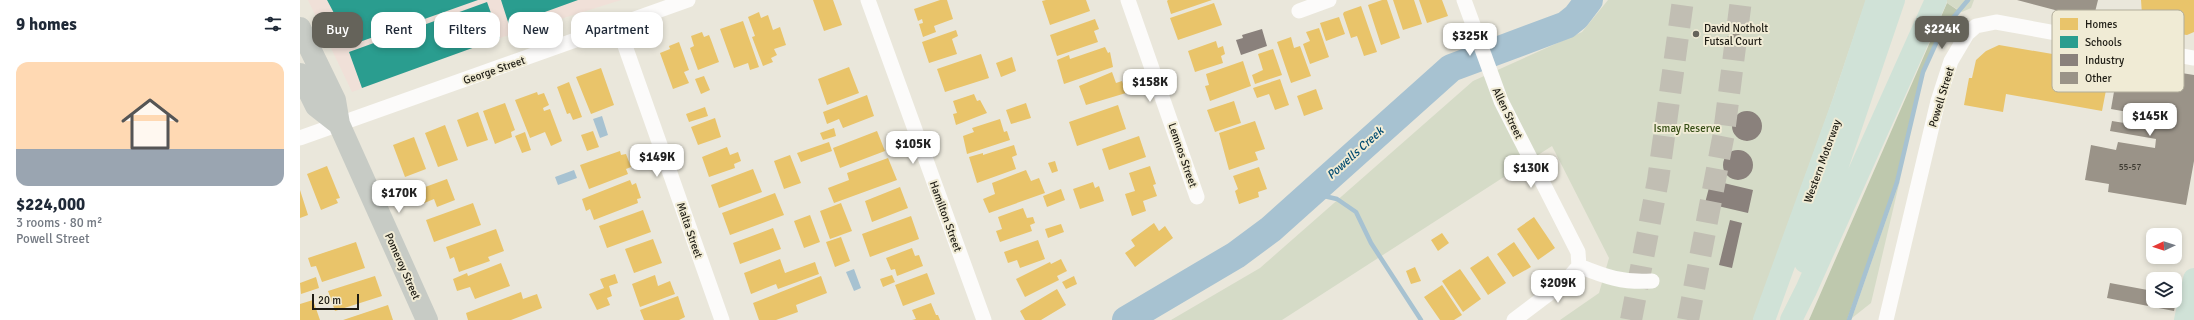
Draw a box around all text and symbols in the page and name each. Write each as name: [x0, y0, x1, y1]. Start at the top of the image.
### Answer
legend: [2052, 10, 2184, 92]
chip: Buy: [312, 12, 363, 48]
chip: Rent: [371, 12, 426, 48]
chip: Filters: [434, 12, 500, 48]
chip: New: [508, 12, 563, 48]
chip: Apartment: [571, 12, 663, 48]
icon: filters: [262, 13, 284, 35]
text: 9 homes: [16, 14, 77, 35]
pin: $224K: [1914, 16, 1970, 50]
text: Homes: [2085, 18, 2117, 31]
text: $224K: [1924, 21, 1960, 37]
place label: David Notholt Futsal Court: [1704, 22, 1768, 48]
pin: $325K: [1442, 23, 1498, 57]
text: $325K: [1452, 28, 1488, 44]
marker: David Notholt Futsal Court: [1691, 29, 1701, 39]
text: Schools: [2085, 36, 2122, 49]
street label: George Street: [461, 54, 527, 87]
text: Industry: [2085, 54, 2125, 67]
street label: Powell Street: [1926, 65, 1957, 129]
pin: $158K: [1122, 69, 1178, 103]
text: Other: [2085, 72, 2112, 85]
text: $158K: [1132, 74, 1168, 90]
street label: Allen Street: [1490, 85, 1526, 141]
icon: home: [114, 88, 186, 160]
pin: $145K: [2122, 103, 2178, 137]
text: $145K: [2132, 108, 2168, 124]
street label: Western Motorway: [1801, 117, 1844, 205]
street label: Lemnos Street: [1165, 121, 1200, 189]
park label: Ismay Reserve: [1654, 122, 1720, 135]
water label: Powells Creek: [1324, 123, 1388, 183]
pin: $105K: [885, 131, 941, 165]
text: $105K: [895, 136, 931, 152]
pin: $149K: [629, 144, 685, 178]
text: $149K: [639, 149, 675, 165]
pin: $130K: [1503, 155, 1559, 189]
text: $130K: [1513, 160, 1549, 176]
house number: 55-57: [2119, 162, 2141, 173]
street label: Hamilton Street: [927, 179, 964, 253]
pin: $170K: [371, 180, 427, 214]
text: $170K: [381, 185, 417, 201]
text: $224,000: [16, 194, 85, 215]
street label: Malta Street: [674, 201, 705, 260]
text: 3 rooms · 80 m²: [16, 215, 102, 231]
north arrow: [2146, 228, 2182, 264]
map controls: [2146, 228, 2182, 308]
text: Powell Street: [16, 231, 90, 247]
street label: Pomeroy Street: [382, 231, 423, 302]
pin: $209K: [1530, 270, 1586, 304]
button: layers: [2146, 272, 2182, 308]
text: $209K: [1540, 275, 1576, 291]
scale bar: [312, 292, 359, 311]
text: 20 m: [318, 294, 341, 307]

